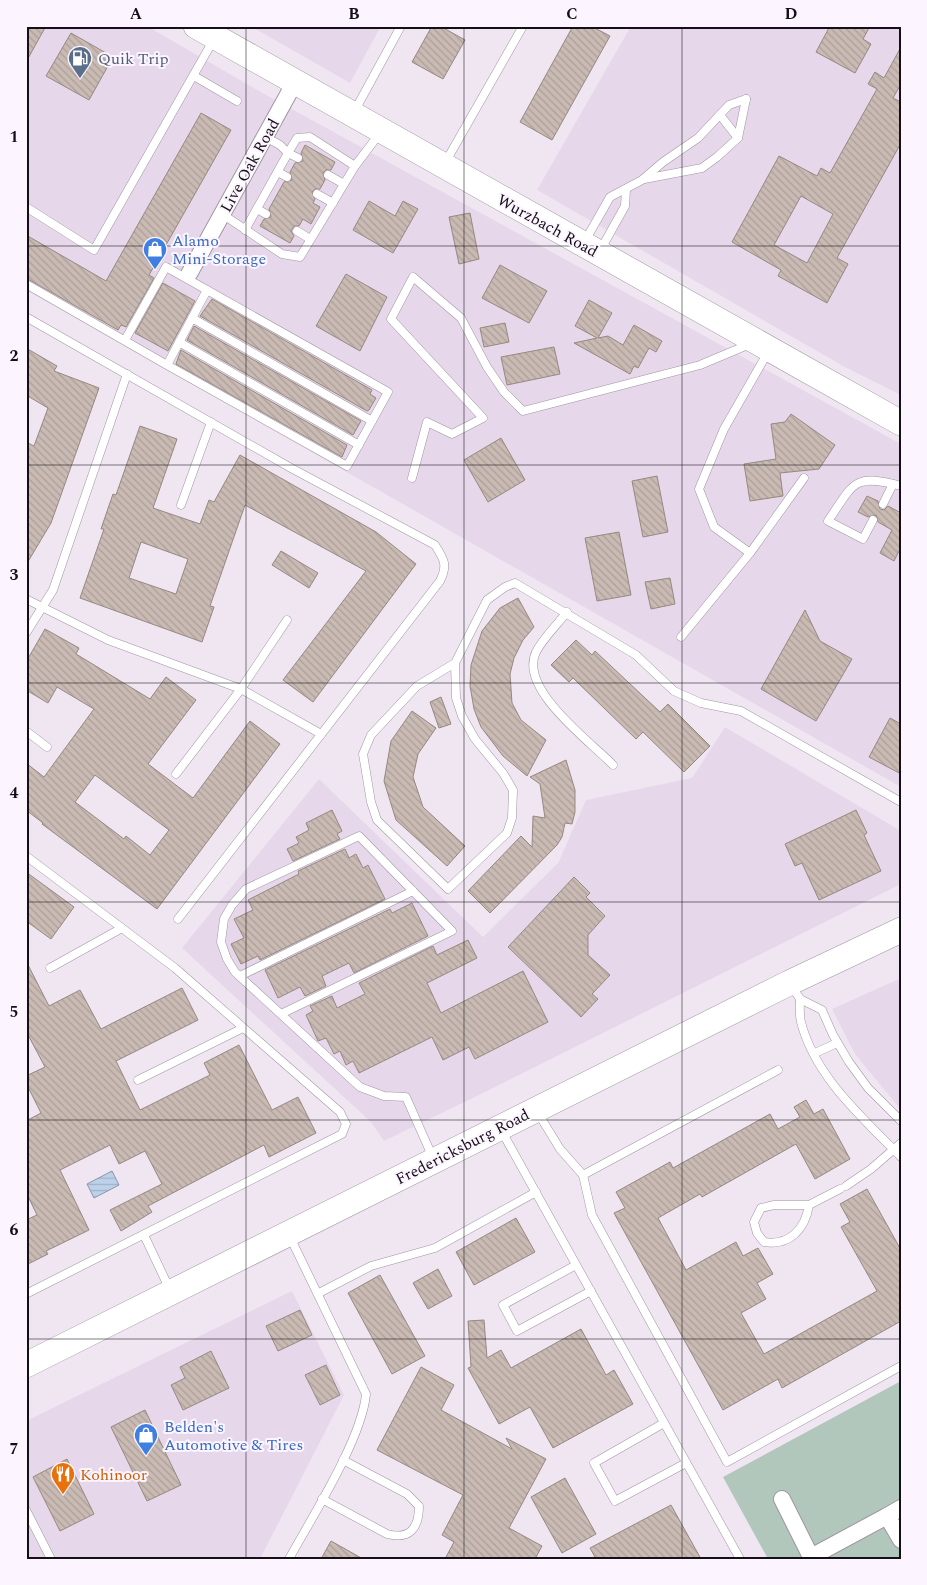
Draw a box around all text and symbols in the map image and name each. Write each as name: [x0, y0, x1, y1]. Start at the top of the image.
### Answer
text: A: [130, 2, 143, 26]
text: B: [348, 2, 360, 26]
text: C: [566, 2, 578, 26]
text: D: [785, 2, 798, 26]
fuel station icon: Quik Trip: [67, 45, 93, 79]
place label: Quik Trip: [98, 47, 169, 71]
street label: Live Oak Road: [214, 114, 286, 217]
text: 1: [10, 125, 18, 149]
street label: Wurzbach Road: [493, 188, 602, 264]
place label: Alamo Mini-Storage: [172, 229, 266, 271]
shop icon: Alamo Mini-Storage: [142, 236, 168, 270]
text: 2: [10, 344, 19, 368]
text: 3: [10, 563, 19, 587]
text: 4: [10, 781, 19, 805]
text: 5: [10, 1000, 18, 1024]
street label: Fredericksburg Road: [391, 1103, 534, 1191]
text: 6: [10, 1218, 19, 1242]
place label: Belden's Automotive & Tires: [164, 1415, 303, 1457]
shop icon: Belden's Automotive & Tires: [133, 1422, 159, 1456]
text: 7: [10, 1437, 19, 1461]
restaurant icon: Kohinoor: [50, 1461, 76, 1495]
place label: Kohinoor: [80, 1463, 147, 1487]

